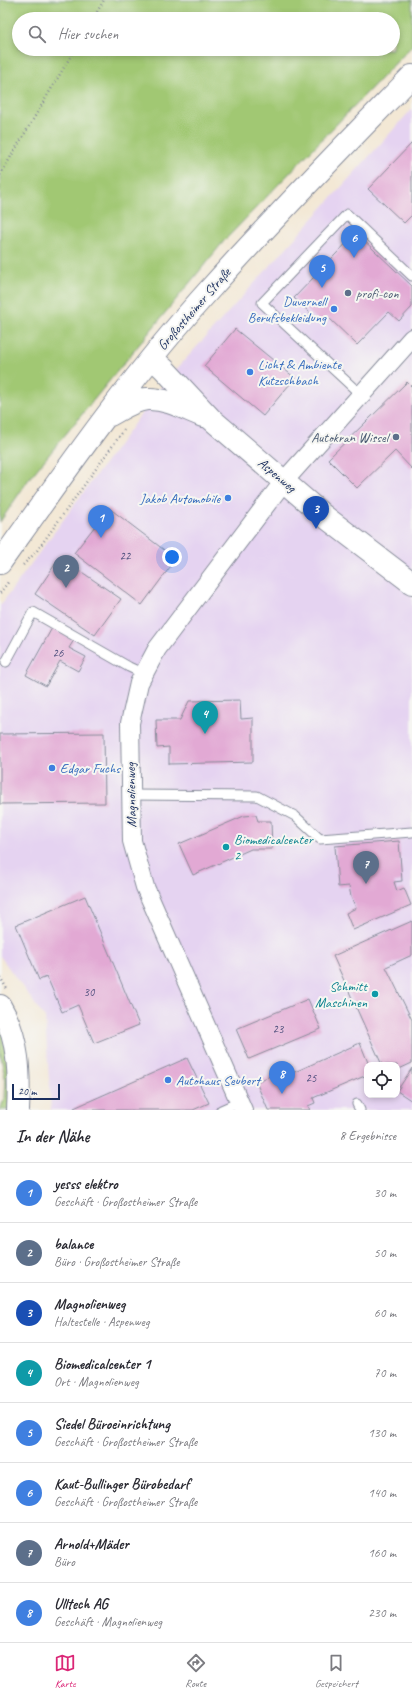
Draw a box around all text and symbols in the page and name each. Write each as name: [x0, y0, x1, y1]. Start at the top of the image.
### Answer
search box: [12, 12, 400, 56]
icon: search: [26, 23, 48, 45]
text: Hier suchen: [58, 25, 118, 44]
pin: 6: [341, 225, 367, 258]
pin: 5: [309, 255, 335, 288]
street label: Großostheimer Straße: [154, 263, 235, 354]
place label: profi-con: [356, 285, 399, 302]
marker: profi-con: [343, 288, 353, 298]
place label: Duvernell Berufsbekleidung: [248, 293, 329, 326]
marker: Duvernell Berufsbekleidung: [329, 304, 339, 314]
place label: Licht & Ambiente Kutzschbach: [258, 356, 342, 389]
marker: Licht & Ambiente Kutzschbach: [245, 367, 255, 377]
place label: Autokran Wissel: [311, 429, 391, 446]
marker: Autokran Wissel: [391, 432, 401, 442]
street label: Aspenweg: [254, 454, 300, 496]
place label: Jakob Automobile: [139, 490, 221, 507]
marker: Jakob Automobile: [223, 493, 233, 503]
pin: 3: [303, 496, 329, 529]
pin: 1: [88, 505, 114, 538]
your location: [162, 547, 182, 567]
house number: 22: [120, 548, 132, 564]
pin: 2: [53, 555, 79, 588]
house number: 26: [53, 645, 64, 661]
pin: 4: [192, 701, 218, 734]
place label: Edgar Fuchs: [60, 760, 121, 777]
street label: Magnolienweg: [122, 761, 140, 828]
marker: Edgar Fuchs: [47, 763, 57, 773]
place label: Biomedicalcenter 2: [234, 831, 314, 864]
marker: Biomedicalcenter 2: [221, 842, 231, 852]
pin: 7: [353, 851, 379, 884]
place label: Schmitt Maschinen: [315, 978, 368, 1011]
house number: 30: [84, 984, 96, 1000]
marker: Schmitt Maschinen: [370, 989, 380, 999]
house number: 23: [273, 1021, 285, 1037]
pin: 8: [269, 1061, 295, 1094]
map controls: [364, 1062, 400, 1098]
button: locate: [364, 1062, 400, 1098]
house number: 25: [306, 1070, 317, 1086]
place label: Autohaus Seubert: [176, 1072, 262, 1089]
marker: Autohaus Seubert: [163, 1075, 173, 1085]
scale bar: [12, 1082, 60, 1101]
text: 20 m: [18, 1084, 37, 1098]
text: In der Nähe: [16, 1126, 89, 1147]
text: 8 Ergebnisse: [340, 1128, 396, 1144]
text: yesss elektro: [54, 1175, 118, 1194]
text: 1: [26, 1185, 32, 1201]
text: 30 m: [374, 1185, 396, 1201]
text: Geschäft · Großostheimer Straße: [54, 1194, 197, 1210]
text: balance: [54, 1235, 93, 1254]
text: 2: [26, 1245, 32, 1261]
text: 50 m: [374, 1245, 396, 1261]
text: Büro · Großostheimer Straße: [54, 1254, 179, 1270]
text: Magnolienweg: [54, 1295, 125, 1314]
text: 3: [26, 1305, 32, 1321]
text: 60 m: [374, 1305, 396, 1321]
text: Haltestelle · Aspenweg: [54, 1314, 149, 1330]
text: Biomedicalcenter 1: [54, 1355, 150, 1374]
text: 4: [26, 1365, 32, 1381]
text: 70 m: [374, 1365, 396, 1381]
text: Ort · Magnolienweg: [54, 1374, 139, 1390]
text: Siedel Büroeinrichtung: [54, 1415, 170, 1434]
text: 5: [26, 1425, 32, 1441]
text: 130 m: [368, 1425, 396, 1441]
text: Geschäft · Großostheimer Straße: [54, 1434, 197, 1450]
text: Kaut-Bullinger Bürobedarf: [54, 1475, 189, 1494]
text: 6: [26, 1485, 32, 1501]
text: 140 m: [368, 1485, 396, 1501]
text: Geschäft · Großostheimer Straße: [54, 1494, 197, 1510]
text: Arnold+Mäder: [54, 1535, 129, 1554]
text: 7: [26, 1545, 32, 1561]
text: 160 m: [368, 1545, 396, 1561]
text: Büro: [54, 1554, 75, 1570]
text: Ulltech AG: [54, 1595, 108, 1614]
text: 8: [26, 1605, 32, 1621]
text: 230 m: [368, 1605, 396, 1621]
text: Geschäft · Magnolienweg: [54, 1614, 162, 1630]
tab: Karte: [54, 1652, 76, 1690]
tab: Route: [185, 1652, 207, 1690]
tab: Gespeichert: [315, 1652, 358, 1690]

